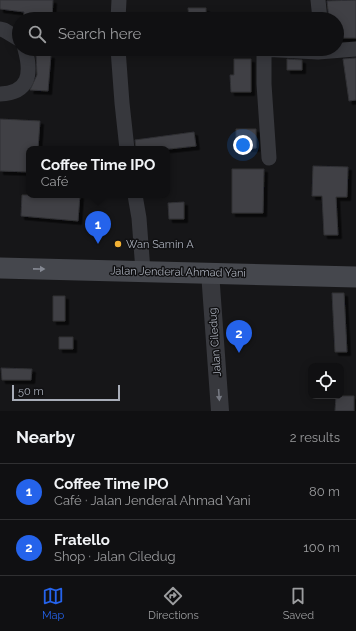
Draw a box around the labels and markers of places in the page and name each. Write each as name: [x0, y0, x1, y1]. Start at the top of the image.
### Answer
pin: 1: [85, 211, 111, 244]
place label: Wan Samin A: [126, 238, 194, 251]
marker: Wan Samin A: [113, 239, 123, 249]
pin: 2: [226, 320, 252, 353]

